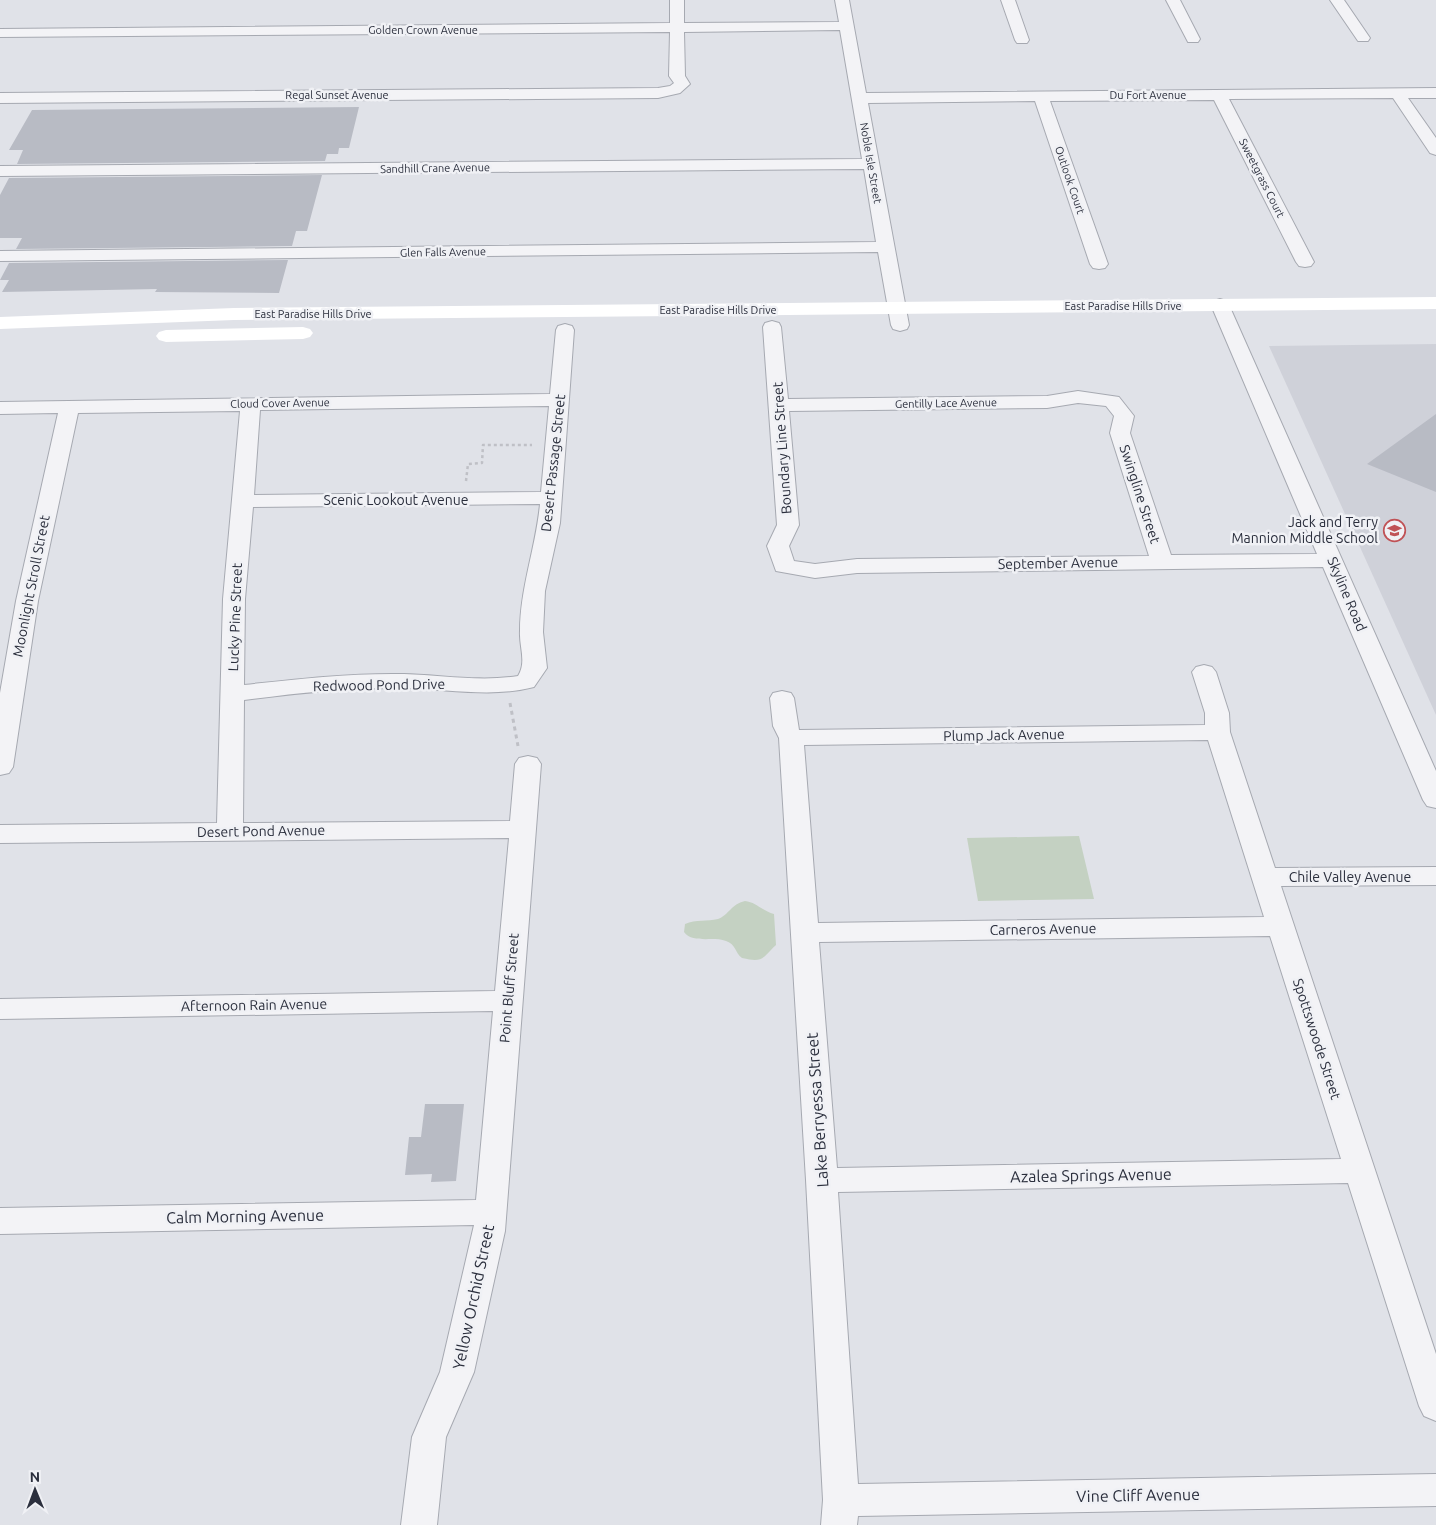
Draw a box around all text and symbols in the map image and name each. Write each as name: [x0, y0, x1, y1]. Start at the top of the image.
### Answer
street label: Golden Crown Avenue: [368, 24, 478, 36]
street label: Regal Sunset Avenue: [285, 89, 389, 101]
street label: Du Fort Avenue: [1110, 89, 1186, 101]
street label: Noble Isle Street: [858, 122, 884, 205]
street label: Sweetgrass Court: [1237, 137, 1287, 220]
street label: Outlook Court: [1053, 145, 1087, 216]
street label: Sandhill Crane Avenue: [380, 161, 490, 175]
street label: Glen Falls Avenue: [400, 245, 486, 259]
street label: East Paradise Hills Drive: [1064, 300, 1182, 312]
street label: East Paradise Hills Drive: [659, 304, 777, 316]
street label: East Paradise Hills Drive: [254, 308, 372, 320]
street label: Boundary Line Street: [769, 381, 795, 515]
street label: Desert Passage Street: [538, 393, 568, 533]
street label: Cloud Cover Avenue: [230, 396, 330, 410]
street label: Gentilly Lace Avenue: [895, 396, 997, 410]
street label: Swingline Street: [1117, 443, 1164, 546]
street label: Scenic Lookout Avenue: [324, 492, 469, 508]
street label: Moonlight Stroll Street: [9, 513, 53, 658]
place label: Jack and Terry Mannion Middle School: [1231, 514, 1378, 546]
school or university icon: Jack and Terry Mannion Middle School: [1382, 518, 1406, 542]
street label: September Avenue: [998, 554, 1118, 572]
street label: Skyline Road: [1324, 554, 1370, 634]
street label: Lucky Pine Street: [225, 562, 245, 671]
street label: Redwood Pond Drive: [313, 676, 445, 694]
street label: Plump Jack Avenue: [943, 726, 1065, 744]
street label: Desert Pond Avenue: [197, 822, 325, 840]
street label: Chile Valley Avenue: [1289, 869, 1411, 885]
street label: Carneros Avenue: [989, 920, 1097, 938]
street label: Point Bluff Street: [496, 932, 522, 1044]
street label: Spottswoode Street: [1290, 976, 1344, 1102]
street label: Afternoon Rain Avenue: [181, 996, 327, 1014]
street label: Lake Berryessa Street: [803, 1031, 831, 1188]
street label: Azalea Springs Avenue: [1010, 1165, 1172, 1185]
street label: Calm Morning Avenue: [166, 1206, 324, 1226]
street label: Yellow Orchid Street: [449, 1222, 497, 1371]
north arrow: [10, 1465, 60, 1515]
text: N: [29, 1469, 40, 1485]
street label: Vine Cliff Avenue: [1076, 1485, 1200, 1505]

